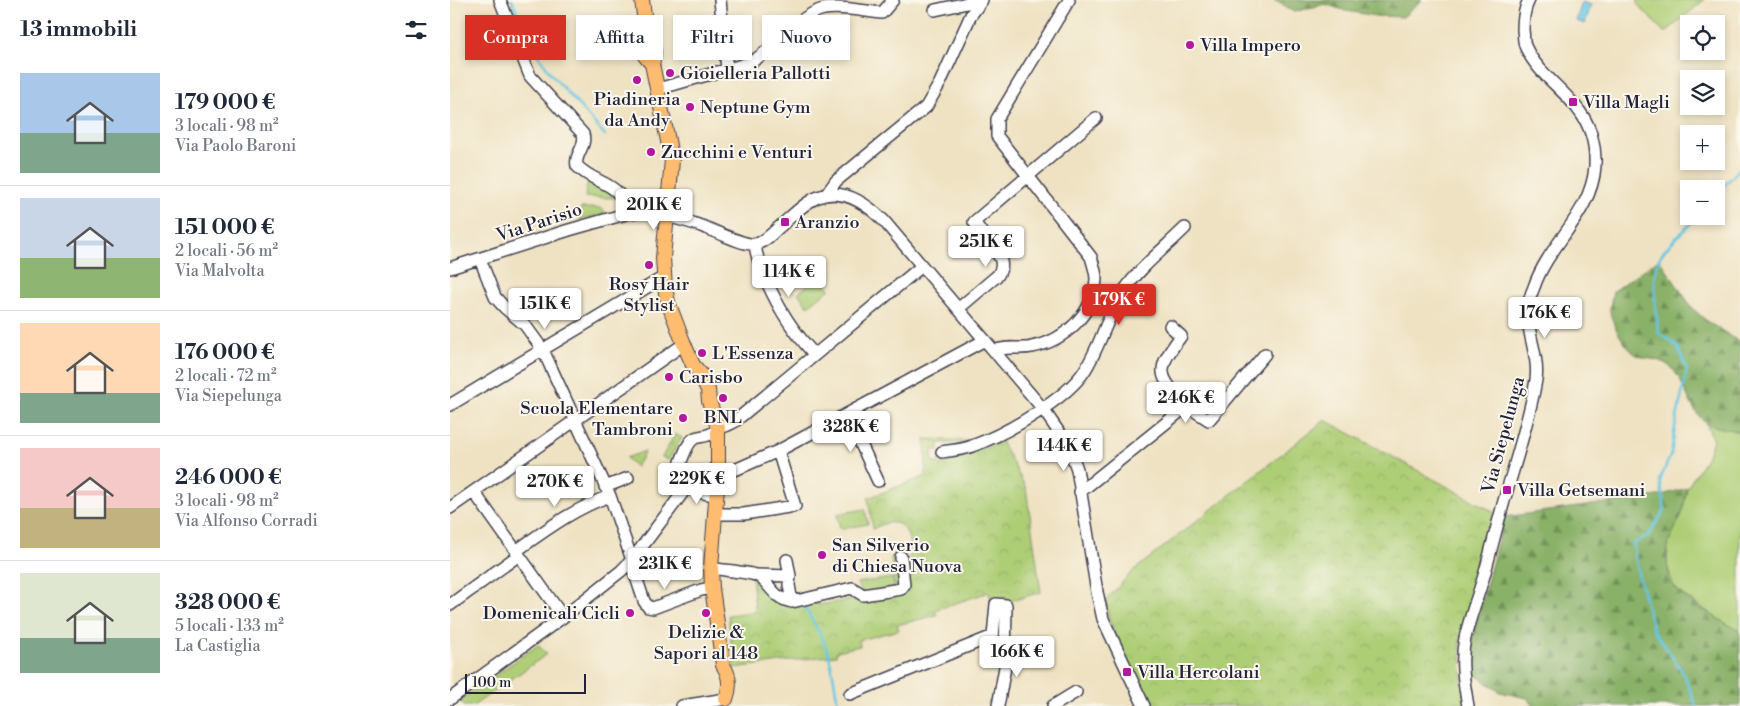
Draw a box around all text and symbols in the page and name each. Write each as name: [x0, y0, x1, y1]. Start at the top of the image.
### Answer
chip: Compra: [465, 15, 566, 60]
chip: Affitta: [576, 15, 663, 60]
chip: Filtri: [673, 15, 752, 60]
chip: Nuovo: [762, 15, 850, 60]
map controls: [1680, 15, 1725, 225]
button: locate: [1680, 15, 1725, 60]
icon: filters: [402, 16, 430, 44]
text: 13 immobili: [20, 17, 137, 43]
place label: Villa Impero: [1199, 34, 1301, 57]
marker: Villa Impero: [1184, 39, 1196, 51]
place label: Gioielleria Pallotti: [680, 62, 831, 85]
marker: Gioielleria Pallotti: [664, 67, 676, 79]
button: layers: [1680, 70, 1725, 115]
marker: Piadineria da Andy: [631, 74, 643, 86]
place label: Piadineria da Andy: [594, 88, 681, 132]
text: 179 000 €: [175, 90, 275, 116]
place label: Villa Magli: [1582, 91, 1670, 114]
icon: home: [60, 93, 120, 153]
place label: Neptune Gym: [700, 96, 811, 119]
marker: Villa Magli: [1567, 96, 1579, 108]
marker: Neptune Gym: [684, 101, 696, 113]
text: 3 locali · 98 m²: [175, 116, 279, 136]
button: +: [1680, 125, 1725, 170]
text: Via Paolo Baroni: [175, 136, 296, 156]
place label: Zucchini e Venturi: [661, 141, 813, 164]
marker: Zucchini e Venturi: [645, 146, 657, 158]
button: −: [1680, 180, 1725, 225]
pin: 201K €: [613, 188, 695, 231]
text: 201K €: [627, 195, 681, 215]
street label: Via Parisio: [492, 198, 585, 247]
place label: Aranzio: [794, 211, 860, 234]
text: 151 000 €: [175, 215, 274, 241]
marker: Aranzio: [779, 216, 791, 228]
icon: home: [60, 218, 120, 278]
pin: 251K €: [945, 226, 1027, 268]
text: 251K €: [959, 232, 1013, 252]
text: 2 locali · 56 m²: [175, 241, 278, 261]
pin: 114K €: [748, 256, 830, 298]
marker: Rosy Hair Stylist: [643, 259, 655, 271]
text: Via Malvolta: [175, 261, 265, 281]
text: 114K €: [763, 262, 815, 282]
place label: Rosy Hair Stylist: [609, 273, 689, 317]
pin: 179K €: [1078, 284, 1160, 326]
pin: 151K €: [504, 288, 586, 330]
text: 179K €: [1093, 290, 1145, 310]
text: 151K €: [519, 294, 571, 314]
pin: 176K €: [1504, 296, 1586, 339]
text: 176K €: [1519, 303, 1571, 323]
text: 176 000 €: [175, 340, 275, 366]
place label: L'Essenza: [712, 342, 795, 365]
icon: home: [60, 343, 120, 403]
marker: L'Essenza: [696, 347, 708, 359]
text: 2 locali · 72 m²: [175, 366, 277, 386]
place label: Carisbo: [679, 366, 743, 389]
marker: Carisbo: [663, 371, 675, 383]
street label: Via Siepelunga: [1477, 373, 1530, 497]
pin: 246K €: [1145, 382, 1227, 424]
text: Via Siepelunga: [175, 386, 282, 406]
text: 246K €: [1158, 388, 1214, 408]
marker: BNL: [717, 392, 729, 404]
place label: Scuola Elementare Tambroni: [520, 397, 673, 441]
place label: BNL: [703, 406, 742, 429]
pin: 328K €: [810, 410, 892, 453]
marker: Scuola Elementare Tambroni: [677, 412, 689, 424]
text: 328K €: [823, 417, 879, 437]
pin: 144K €: [1023, 430, 1105, 472]
text: 144K €: [1037, 436, 1091, 456]
pin: 229K €: [656, 462, 738, 505]
text: 246 000 €: [175, 465, 282, 491]
pin: 270K €: [514, 466, 596, 508]
icon: home: [60, 468, 120, 528]
text: 229K €: [669, 469, 725, 489]
text: 270K €: [527, 472, 583, 492]
place label: Villa Getsemani: [1516, 479, 1646, 502]
marker: Villa Getsemani: [1501, 484, 1513, 496]
text: 3 locali · 98 m²: [175, 491, 279, 511]
text: Via Alfonso Corradi: [175, 511, 318, 531]
place label: San Silverio di Chiesa Nuova: [832, 534, 963, 578]
pin: 231K €: [624, 548, 706, 590]
marker: San Silverio di Chiesa Nuova: [816, 549, 828, 561]
text: 231K €: [639, 554, 691, 574]
text: 328 000 €: [175, 590, 280, 616]
icon: home: [60, 593, 120, 653]
place label: Domenicali Cicli: [483, 602, 620, 625]
marker: Domenicali Cicli: [624, 607, 636, 619]
marker: Delizie & Sapori al 148: [700, 607, 712, 619]
text: 5 locali · 133 m²: [175, 616, 284, 636]
place label: Delizie & Sapori al 148: [654, 621, 758, 665]
text: La Castiglia: [175, 636, 261, 656]
pin: 166K €: [976, 636, 1058, 678]
text: 166K €: [990, 642, 1044, 662]
place label: Villa Hercolani: [1136, 661, 1260, 684]
marker: Villa Hercolani: [1121, 666, 1133, 678]
scale bar: [465, 671, 586, 694]
text: 100 m: [472, 674, 511, 692]

